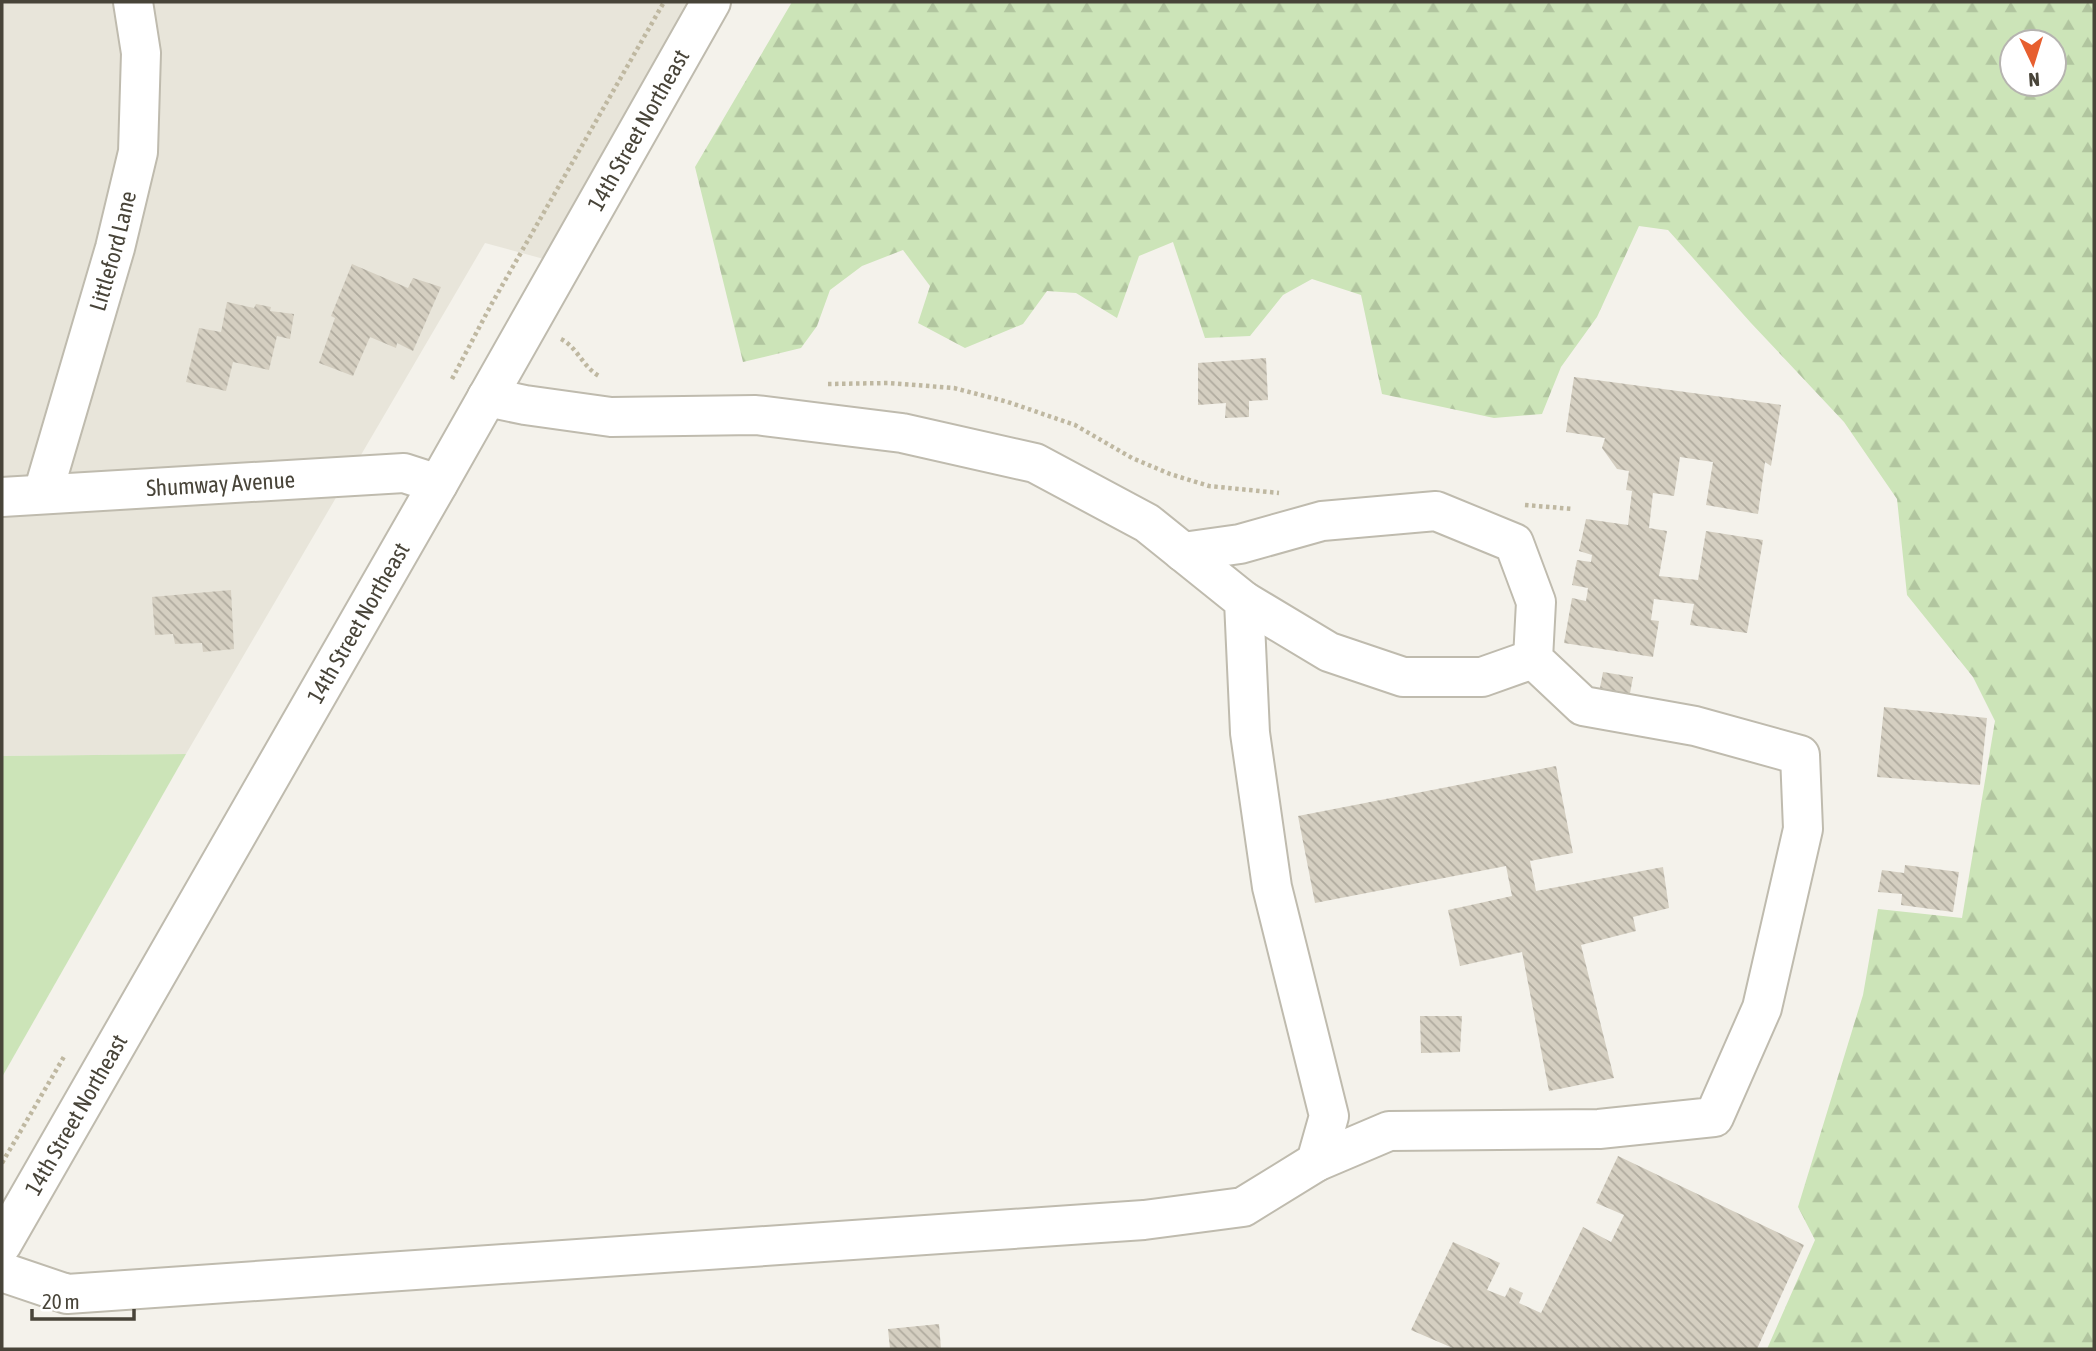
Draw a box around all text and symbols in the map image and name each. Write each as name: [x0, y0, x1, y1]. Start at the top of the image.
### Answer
north arrow: [1998, 28, 2068, 98]
street label: 14th Street Northeast: [583, 45, 694, 215]
text: N: [2028, 69, 2041, 91]
street label: Littleford Lane: [84, 188, 141, 314]
street label: Shumway Avenue: [145, 467, 296, 501]
street label: 14th Street Northeast: [302, 538, 415, 708]
street label: 14th Street Northeast: [20, 1030, 132, 1200]
scale bar: [32, 1278, 133, 1322]
text: 20 m: [42, 1289, 80, 1313]

